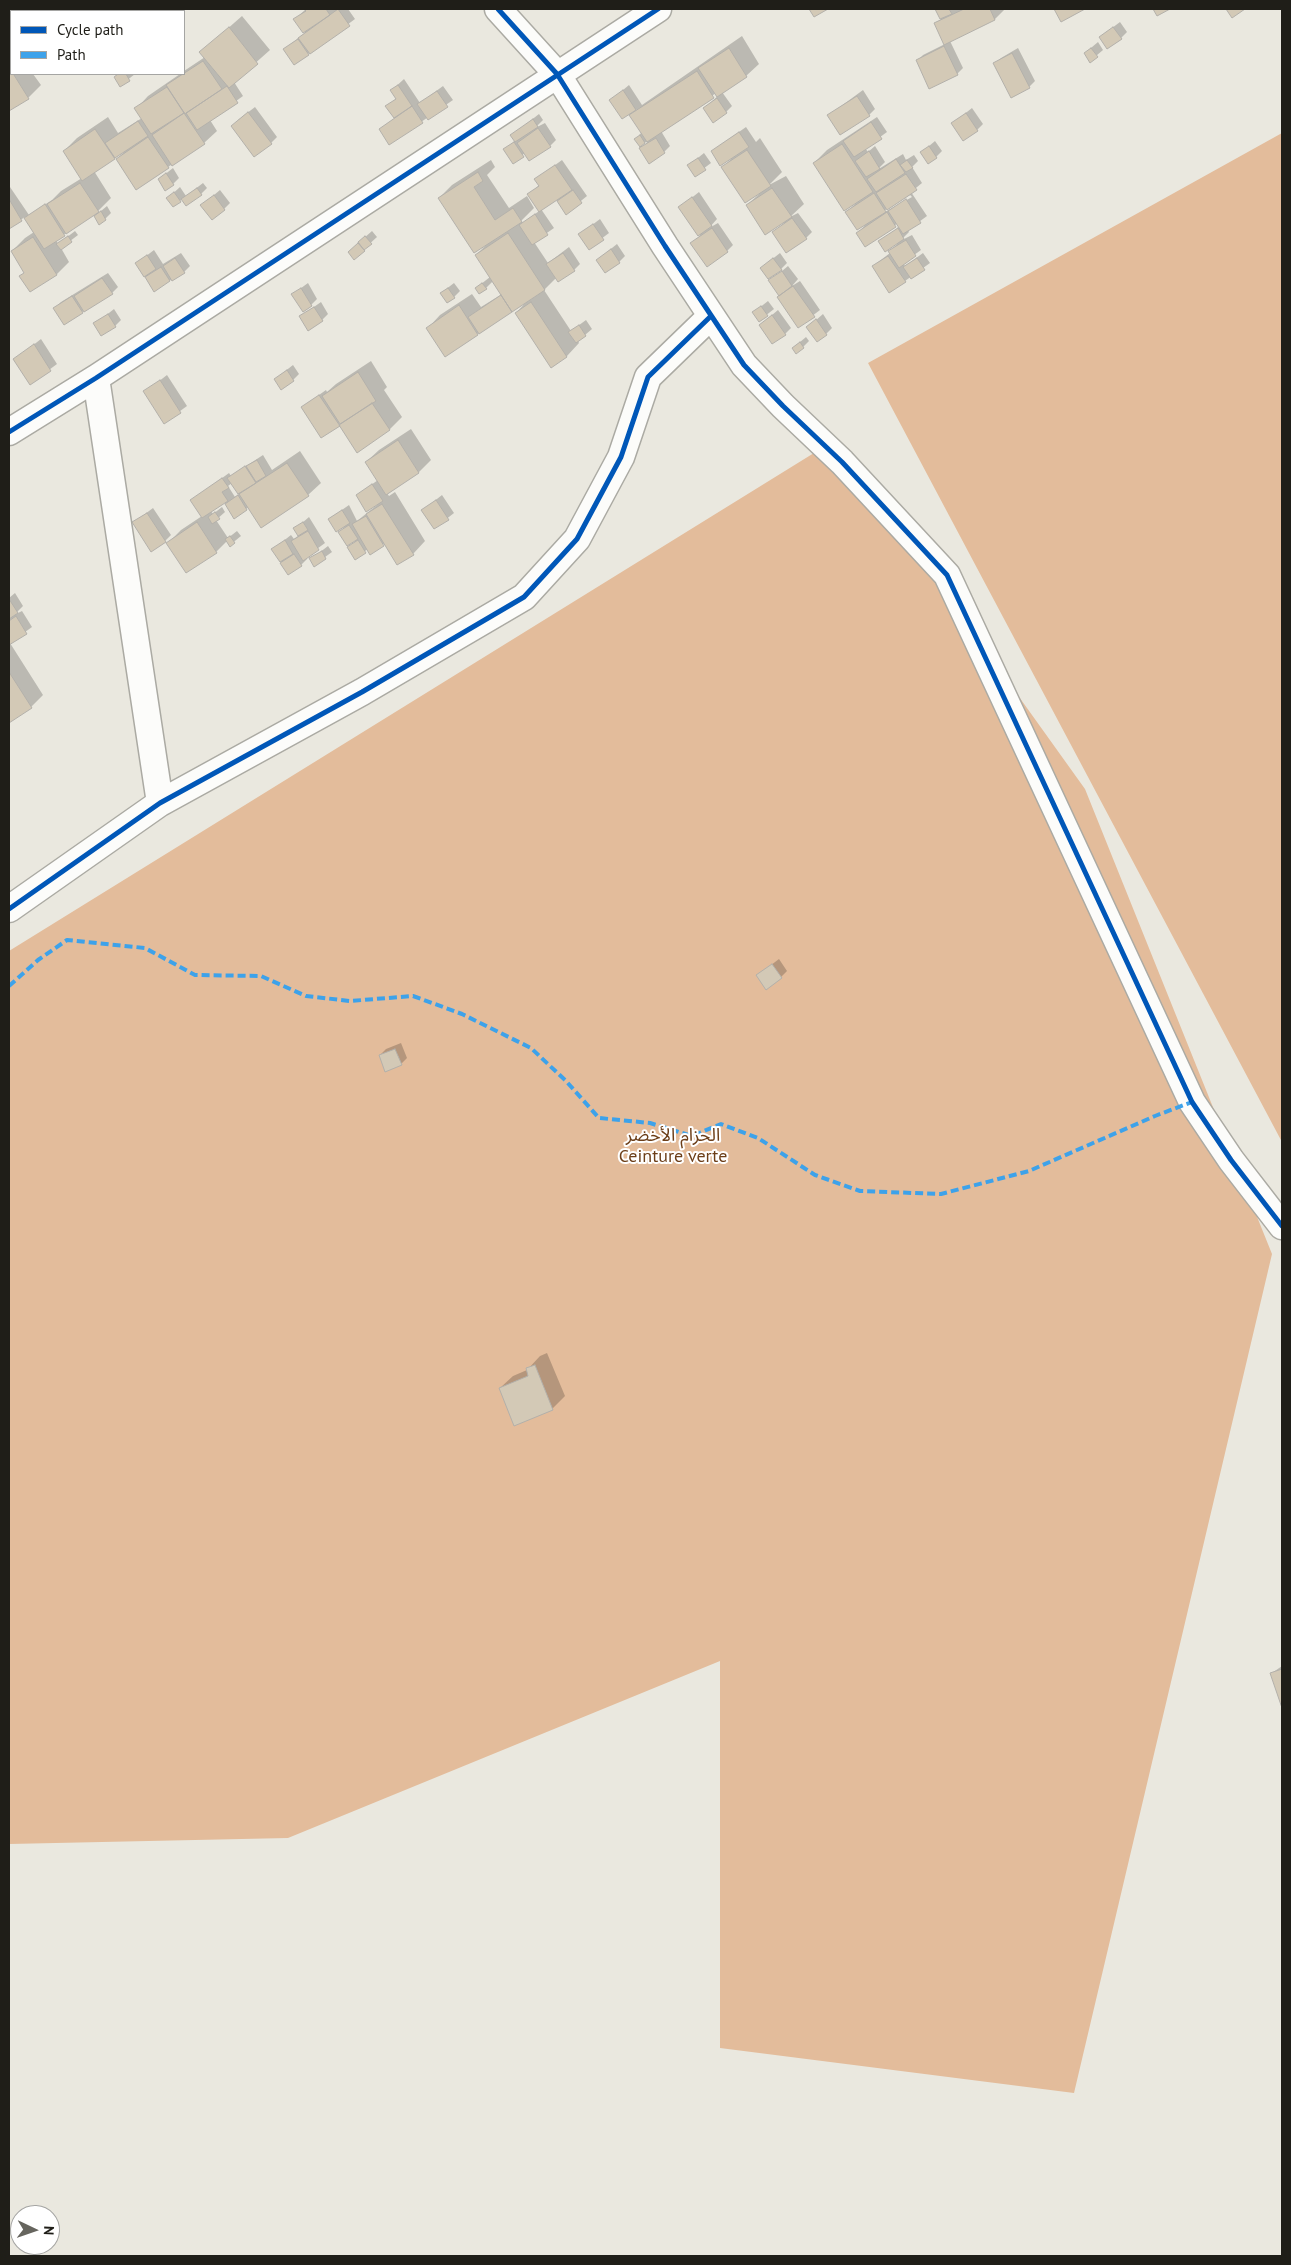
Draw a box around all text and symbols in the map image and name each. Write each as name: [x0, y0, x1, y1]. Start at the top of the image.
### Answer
legend: [10, 10, 185, 75]
text: Cycle path: [57, 20, 123, 39]
text: Path: [57, 45, 86, 64]
park label: الحزام الأخضر Ceinture verte: [619, 1125, 727, 1168]
north arrow: [10, 2205, 60, 2255]
text: N: [40, 2226, 58, 2236]

